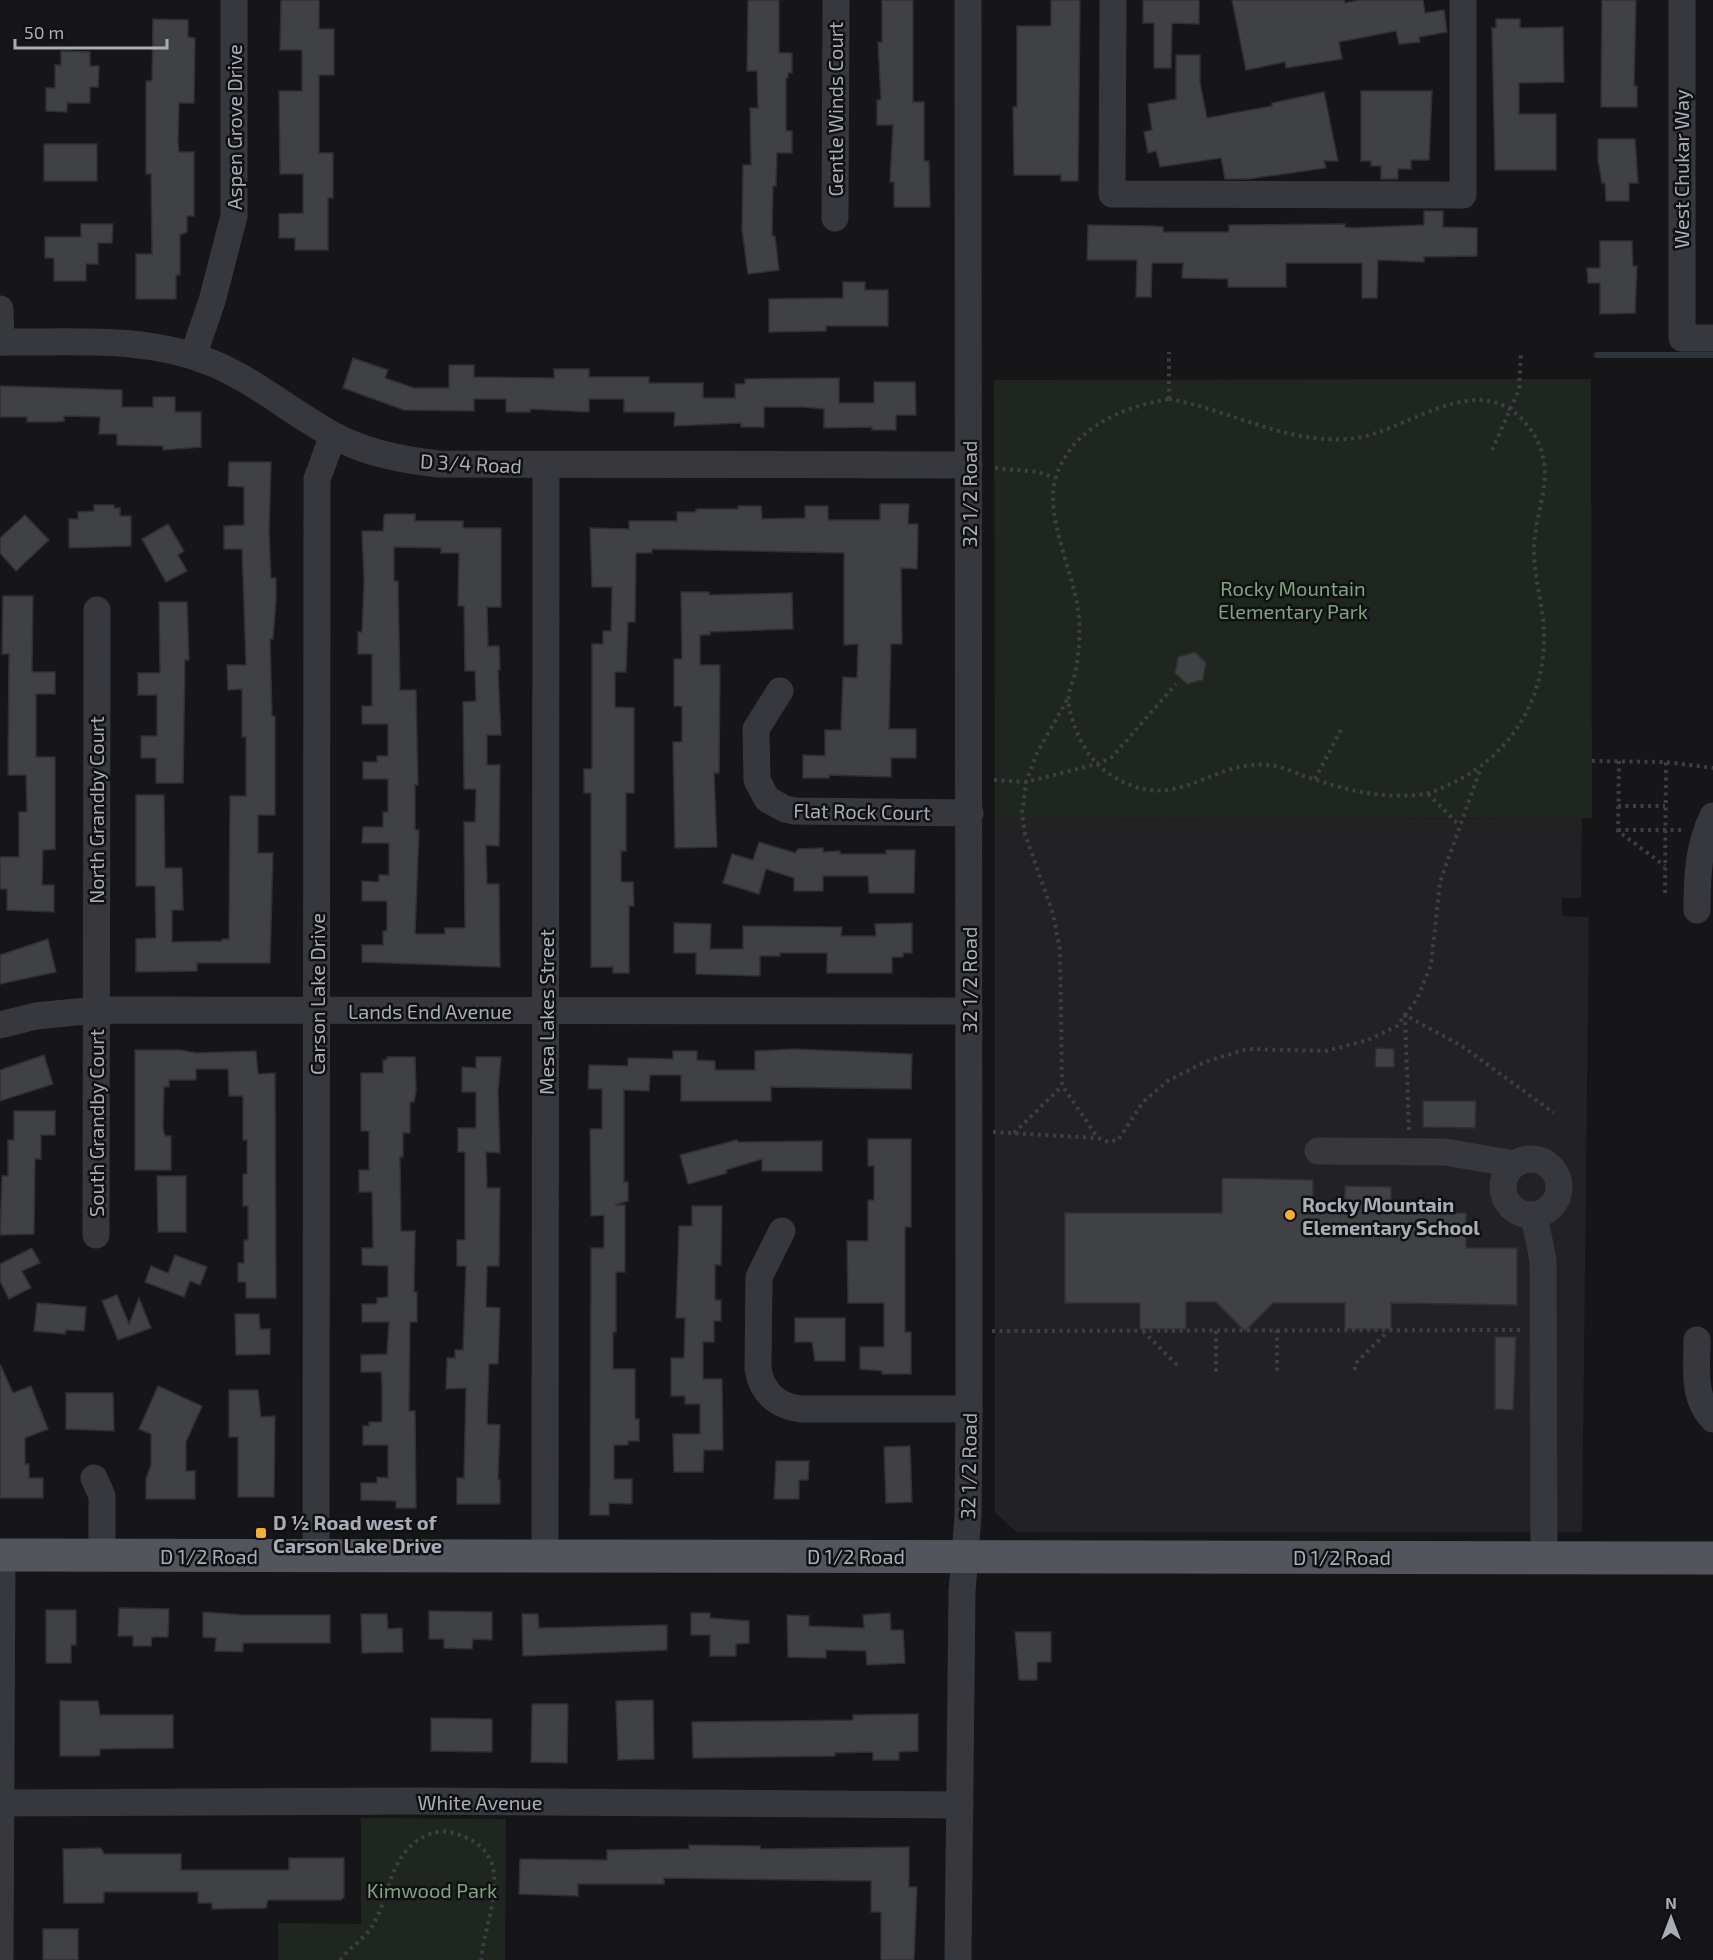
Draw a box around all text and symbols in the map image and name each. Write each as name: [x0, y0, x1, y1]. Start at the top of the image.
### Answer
scale bar: [15, 12, 166, 50]
text: 50 m: [24, 21, 64, 43]
street label: Gentle Winds Court: [823, 21, 847, 196]
street label: Aspen Grove Drive: [222, 44, 246, 210]
street label: West Chukar Way: [1669, 89, 1693, 249]
street label: 32 1/2 Road: [957, 441, 981, 547]
street label: D 3/4 Road: [419, 448, 523, 478]
park label: Rocky Mountain Elementary Park: [1218, 576, 1368, 623]
street label: North Grandby Court: [84, 716, 108, 904]
street label: Flat Rock Court: [793, 798, 931, 824]
street label: Carson Lake Drive: [305, 913, 329, 1075]
street label: 32 1/2 Road: [957, 927, 981, 1033]
street label: Mesa Lakes Street: [534, 929, 558, 1095]
street label: Lands End Avenue: [348, 999, 512, 1023]
street label: South Grandby Court: [84, 1029, 108, 1217]
place label: Rocky Mountain Elementary School: [1302, 1192, 1480, 1240]
marker: Rocky Mountain Elementary School: [1283, 1208, 1297, 1222]
street label: 32 1/2 Road: [955, 1412, 981, 1520]
place label: D ½ Road west of Carson Lake Drive: [273, 1510, 442, 1557]
marker: D ½ Road west of Carson Lake Drive: [254, 1526, 268, 1540]
street label: D 1/2 Road: [160, 1544, 258, 1568]
street label: D 1/2 Road: [807, 1544, 905, 1568]
street label: D 1/2 Road: [1293, 1545, 1391, 1569]
street label: White Avenue: [418, 1790, 542, 1814]
park label: Kimwood Park: [367, 1878, 497, 1902]
north arrow: [1641, 1888, 1701, 1948]
text: N: [1665, 1893, 1677, 1912]

